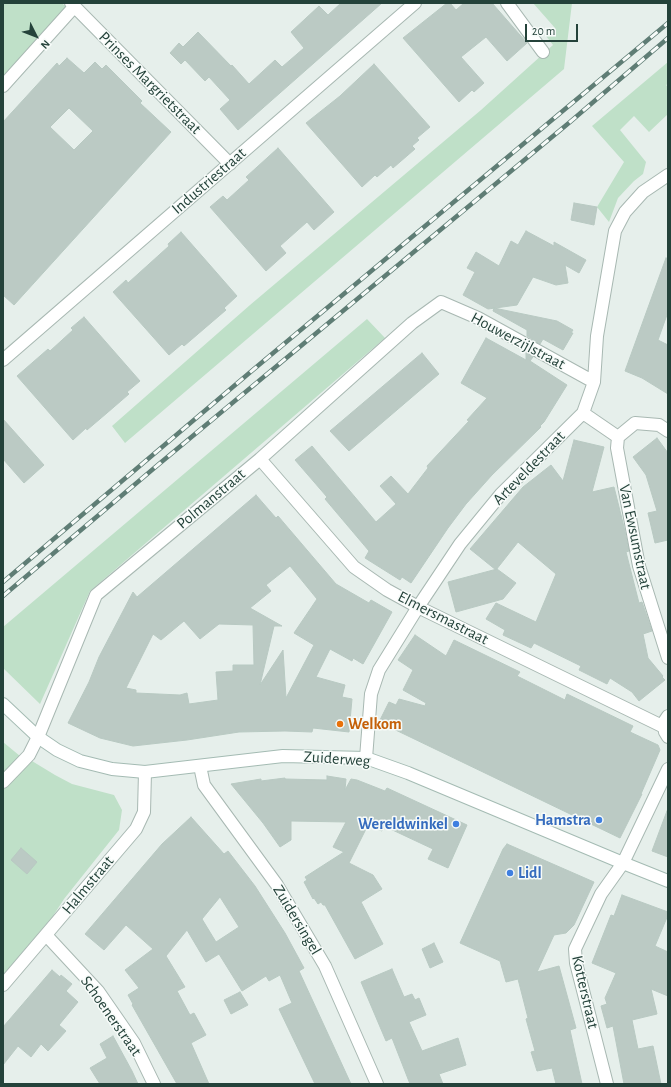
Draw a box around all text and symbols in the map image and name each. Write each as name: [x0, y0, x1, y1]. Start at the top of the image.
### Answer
north arrow: [16, 16, 56, 56]
scale bar: [527, 16, 580, 42]
text: 20 m: [532, 25, 555, 37]
street label: Prinses Margrietstraat: [95, 28, 205, 138]
text: N: [39, 38, 52, 51]
street label: Industriestraat: [168, 144, 250, 218]
street label: Houwerzijlstraat: [468, 308, 568, 374]
street label: Arteveldestraat: [489, 427, 569, 509]
street label: Polmanstraat: [173, 465, 249, 533]
street label: Van Ewsumstraat: [614, 483, 656, 591]
street label: Elmersmastraat: [395, 587, 491, 649]
place label: Welkom: [348, 714, 402, 734]
marker: Welkom: [335, 719, 345, 729]
street label: Zuiderweg: [303, 747, 371, 771]
place label: Hamstra: [535, 810, 591, 830]
place label: Wereldwinkel: [358, 814, 448, 834]
marker: Hamstra: [594, 815, 604, 825]
marker: Wereldwinkel: [451, 819, 461, 829]
street label: Halmstraat: [58, 852, 118, 918]
place label: Lidl: [518, 863, 542, 883]
marker: Lidl: [505, 868, 515, 878]
street label: Zuidersingel: [269, 882, 325, 958]
street label: Kotterstraat: [567, 953, 603, 1031]
street label: Schoenerstraat: [76, 972, 146, 1060]

